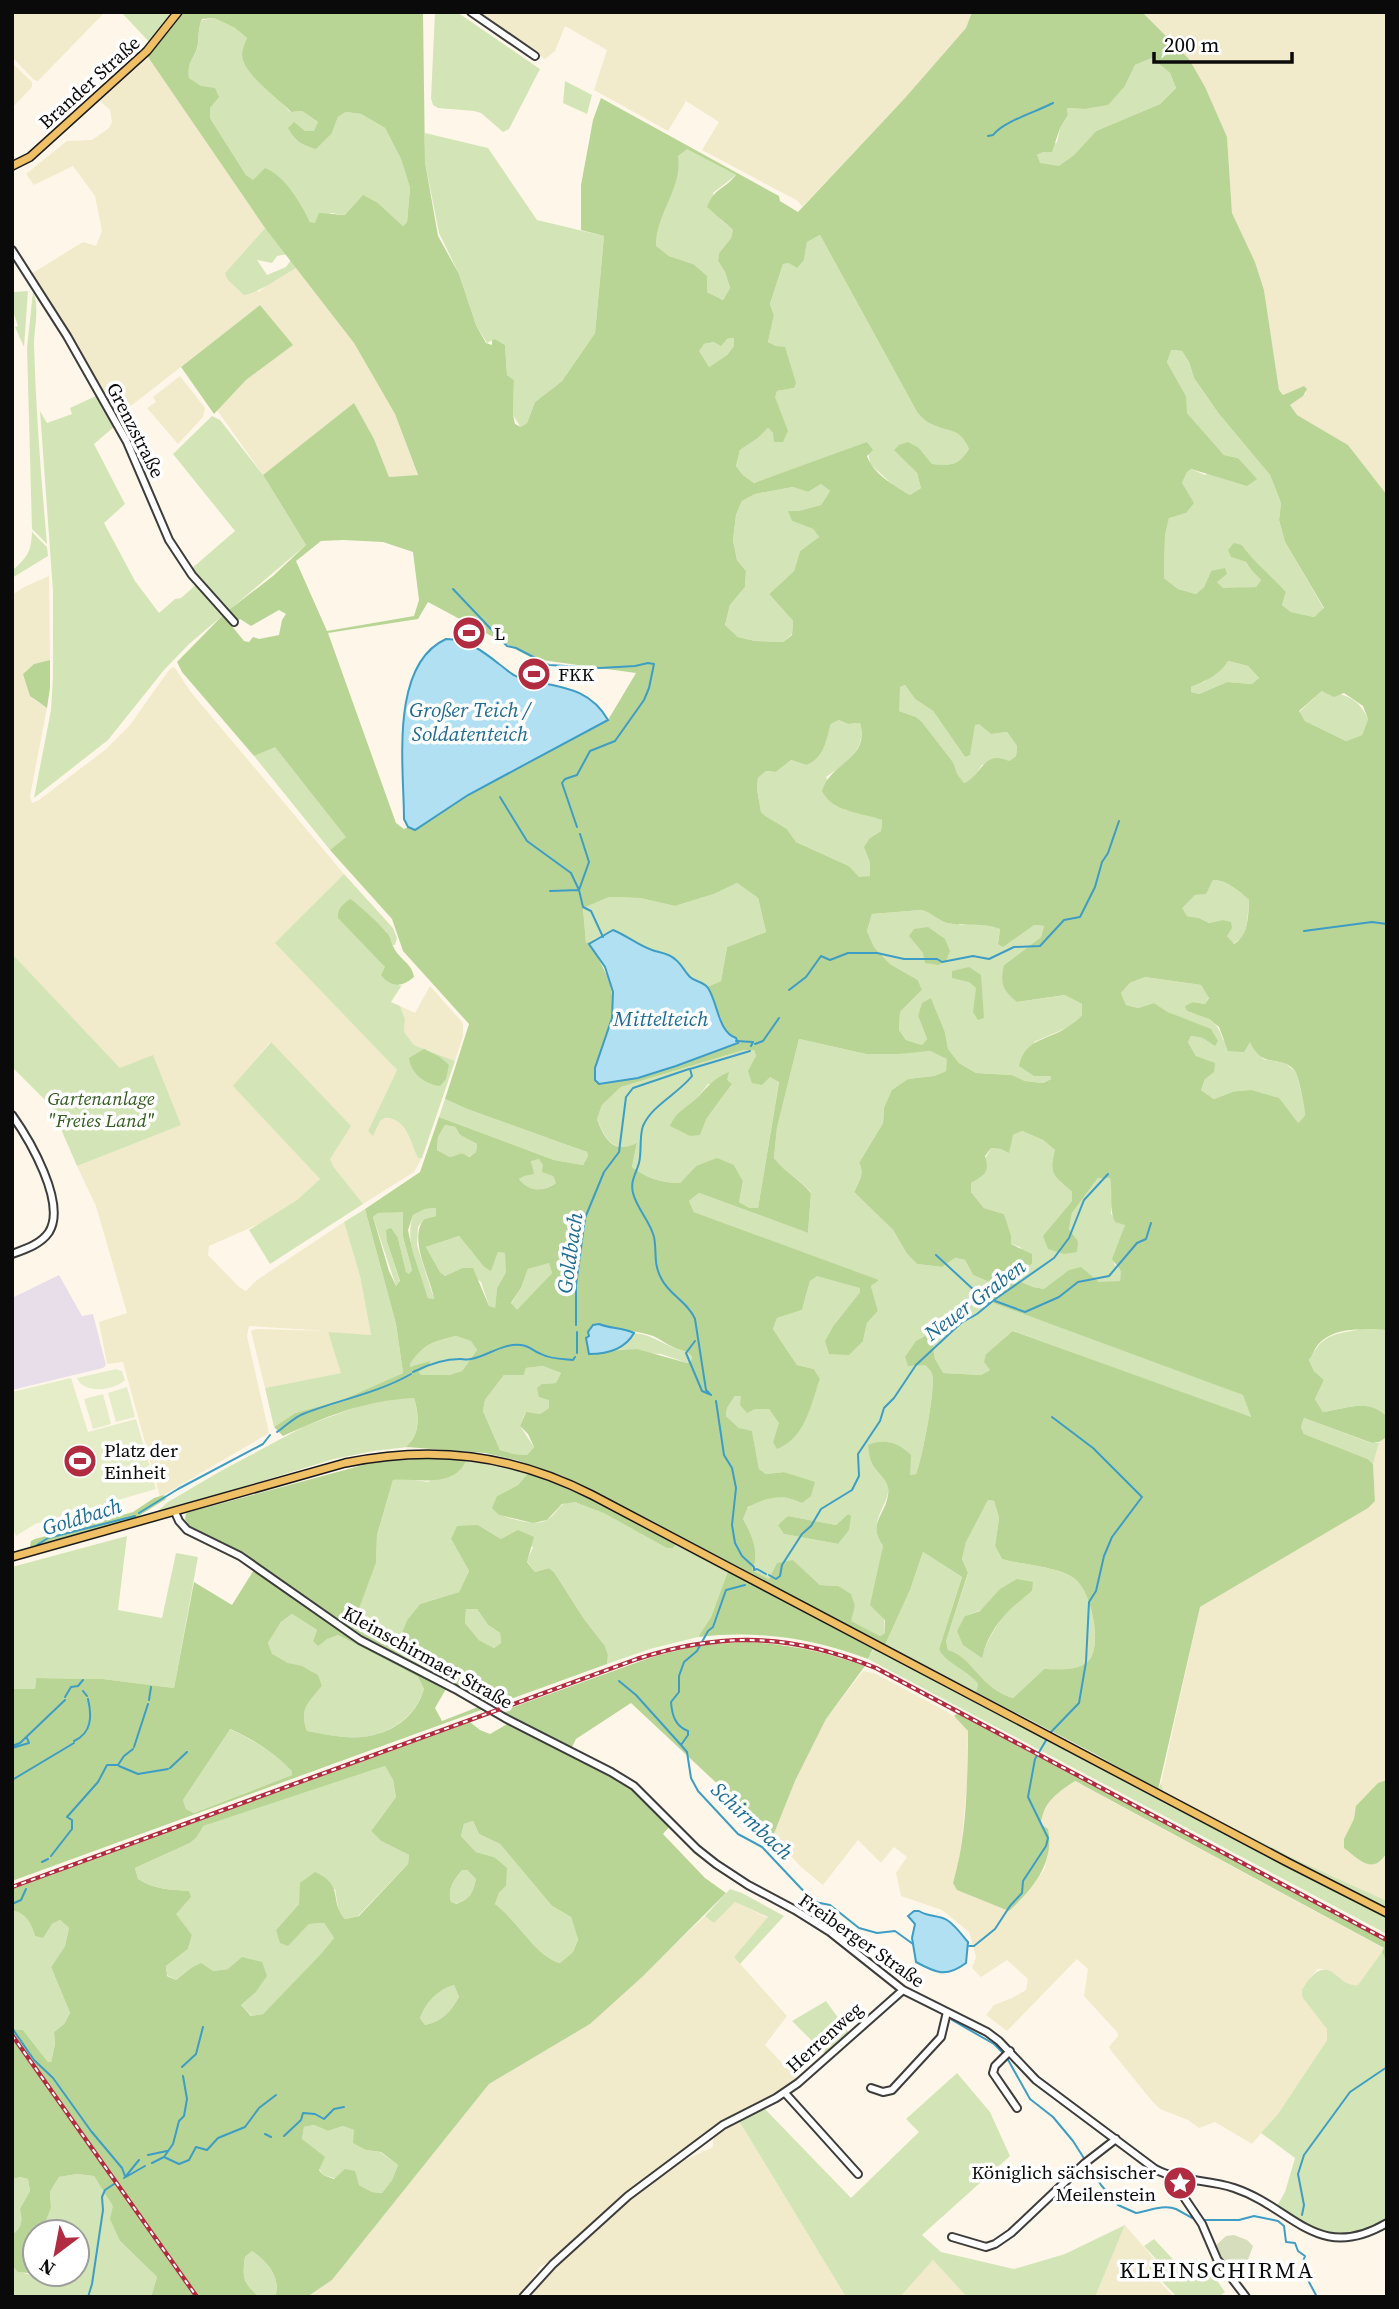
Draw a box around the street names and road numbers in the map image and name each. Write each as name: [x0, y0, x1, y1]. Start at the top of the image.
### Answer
street label: Brander Straße: [33, 30, 145, 134]
street label: Grenzstraße: [101, 378, 171, 482]
street label: Kleinschirmaer Straße: [338, 1599, 518, 1715]
street label: Freiberger Straße: [794, 1887, 930, 1993]
street label: Herrenweg: [780, 1996, 868, 2078]

